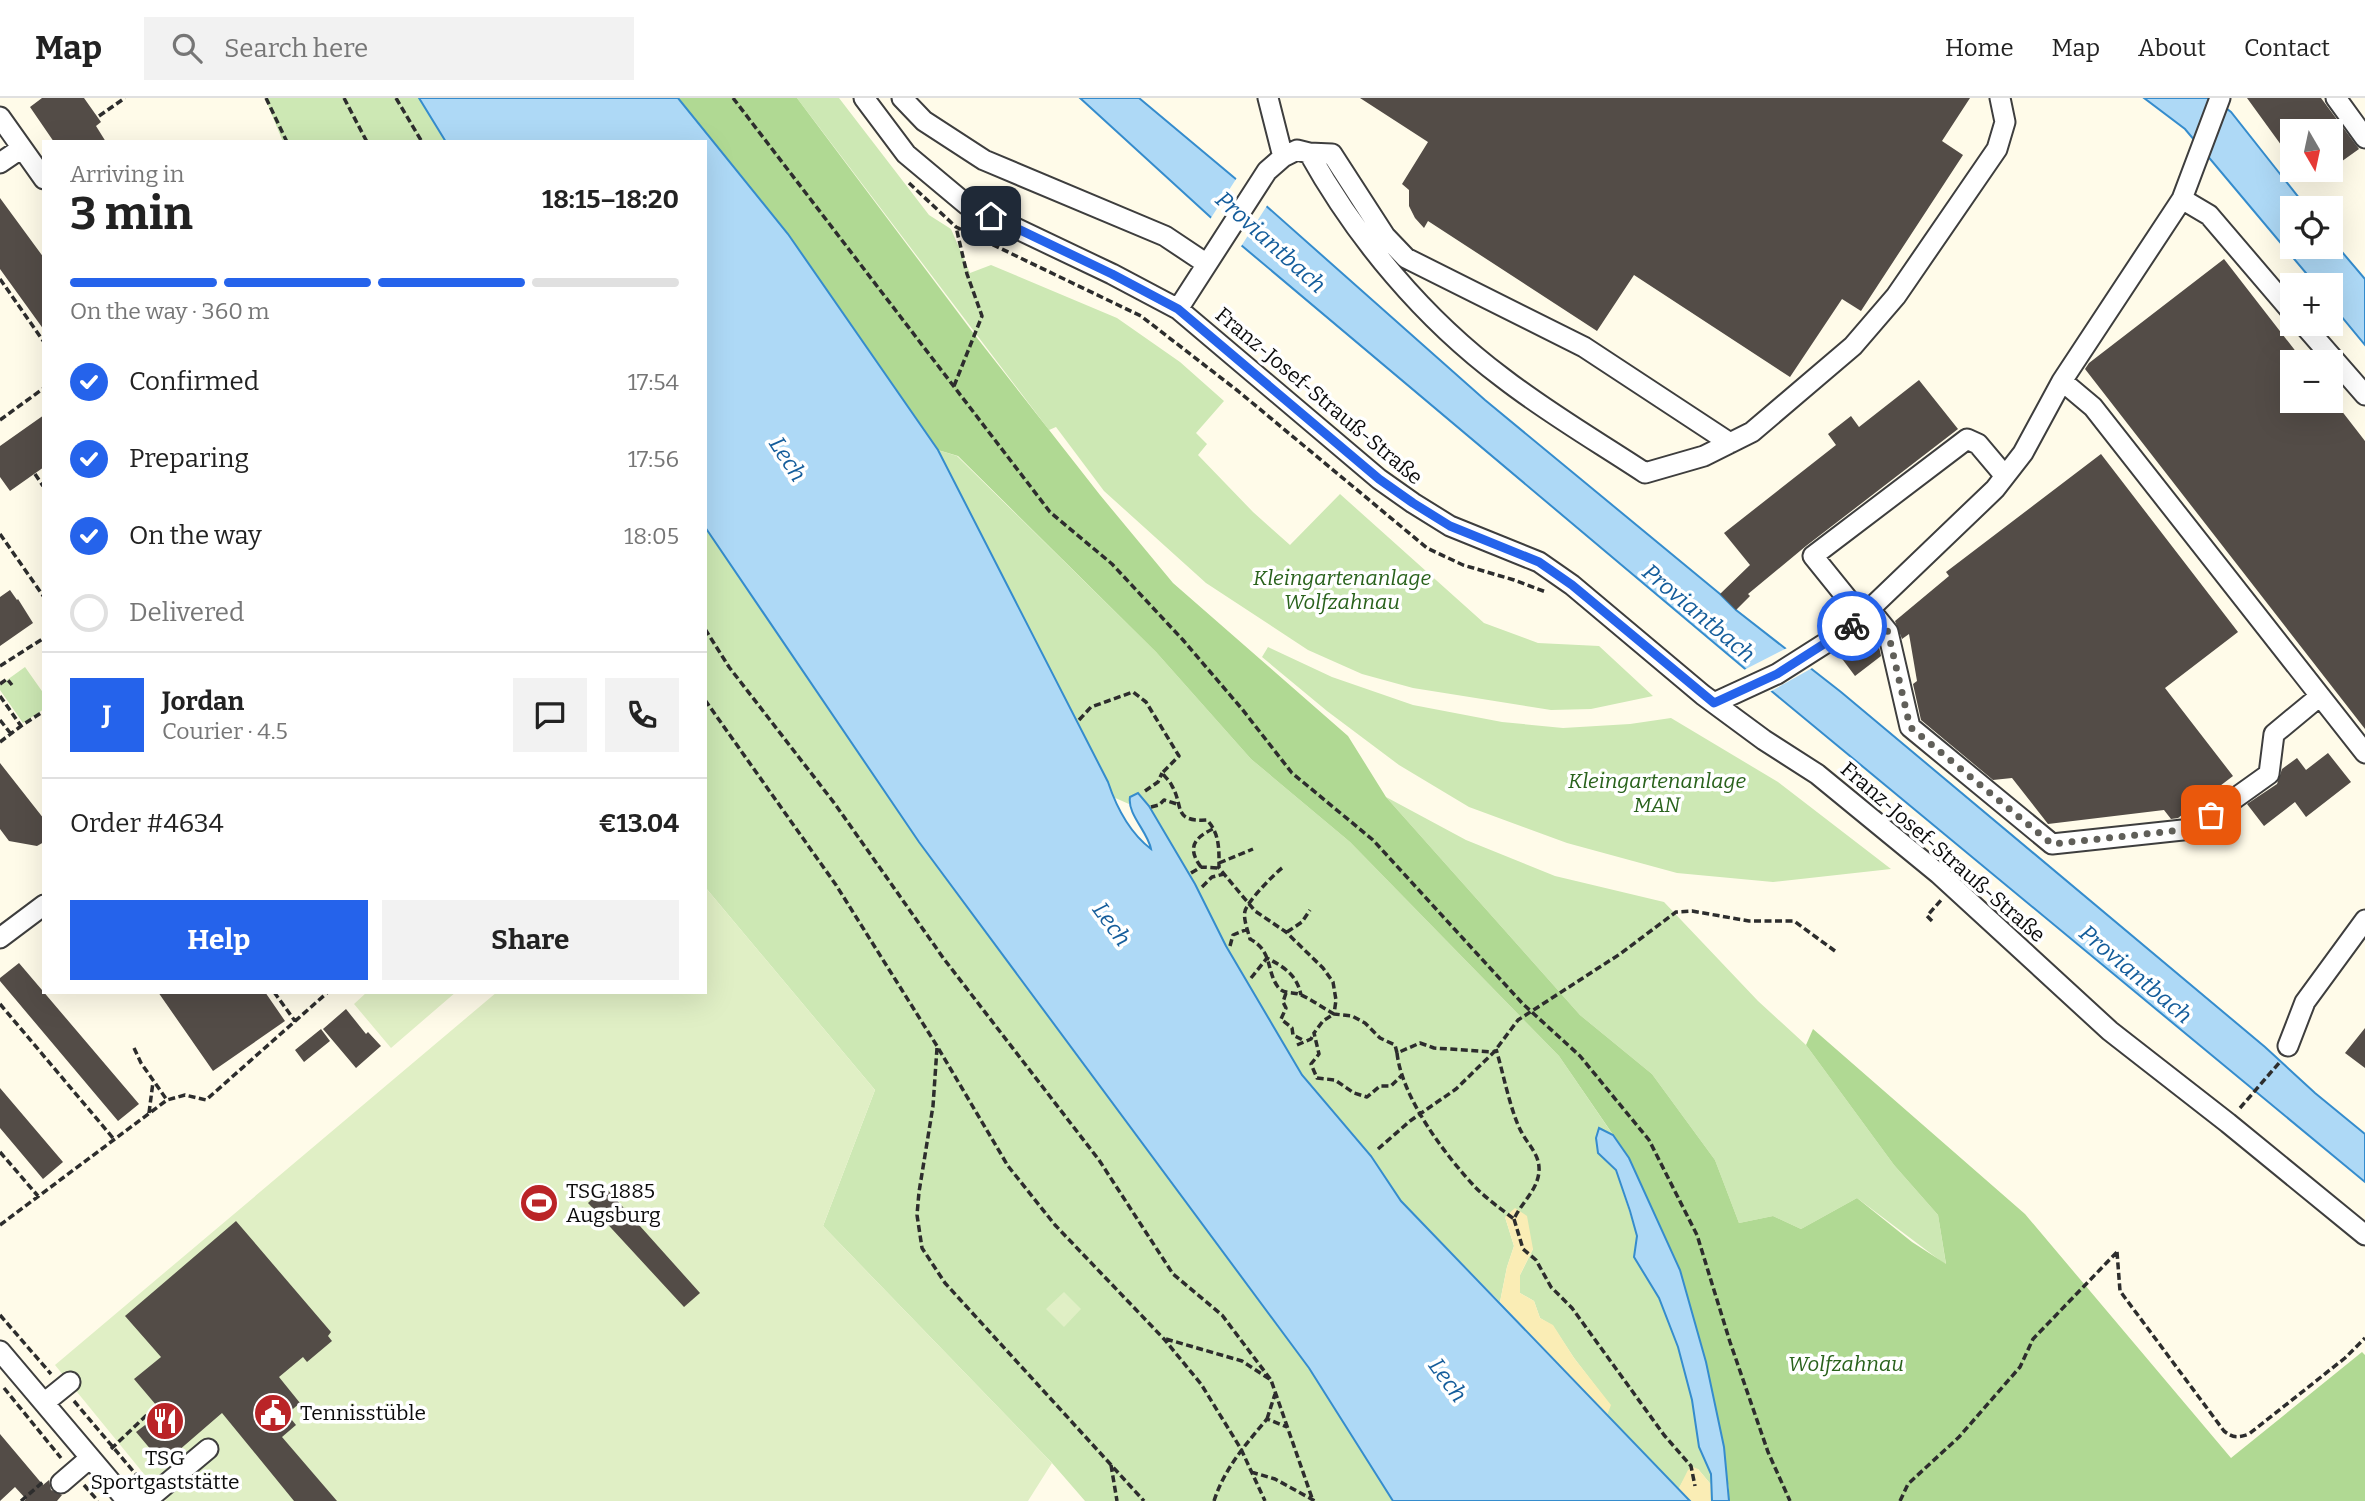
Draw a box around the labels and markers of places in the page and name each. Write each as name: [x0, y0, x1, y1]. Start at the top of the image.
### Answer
pin: [961, 186, 1021, 246]
pin: [2181, 785, 2241, 845]
place label: TSG 1885 Augsburg: [566, 1178, 661, 1228]
sports icon: TSG 1885 Augsburg: [518, 1182, 560, 1224]
public building icon: Tennisstüble: [252, 1392, 294, 1434]
restaurant icon: TSG Sportgaststätte: [144, 1400, 186, 1442]
place label: Tennisstüble: [300, 1400, 426, 1426]
place label: TSG Sportgaststätte: [91, 1445, 239, 1495]

